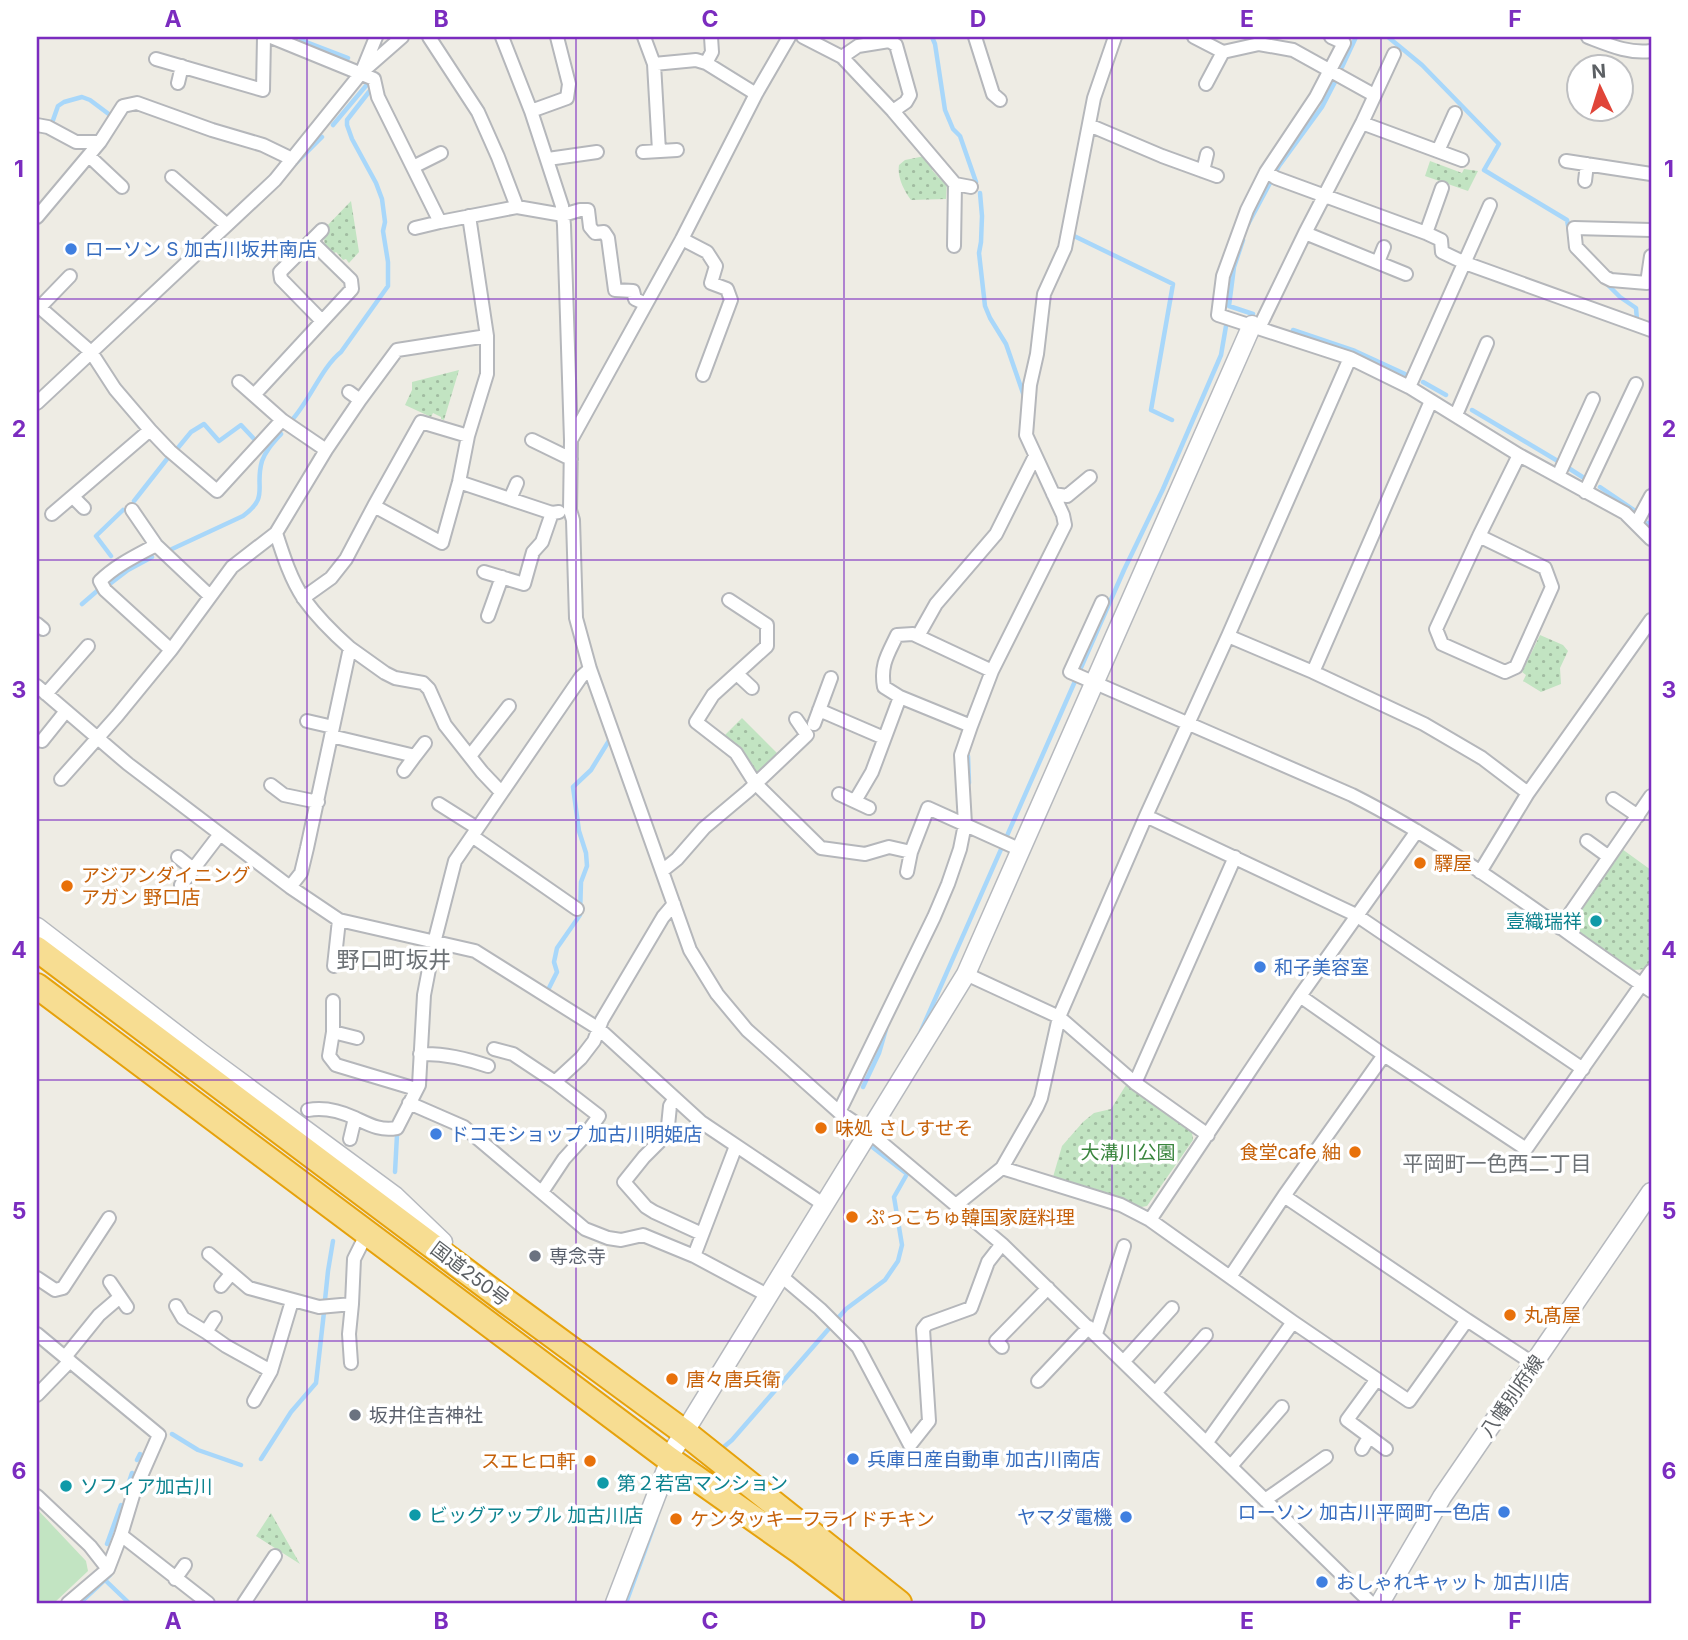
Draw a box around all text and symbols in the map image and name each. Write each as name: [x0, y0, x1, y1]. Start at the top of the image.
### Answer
text: A: [164, 5, 182, 33]
text: B: [433, 5, 449, 33]
text: C: [701, 5, 719, 33]
text: D: [970, 5, 986, 33]
text: E: [1240, 5, 1254, 33]
text: F: [1508, 5, 1522, 33]
north arrow: [1566, 52, 1636, 122]
text: N: [1591, 60, 1607, 84]
text: 1: [14, 155, 24, 183]
text: 1: [1664, 155, 1674, 183]
place label: ローソン S 加古川坂井南店: [85, 238, 317, 261]
marker: ローソン S 加古川坂井南店: [63, 241, 79, 257]
text: 2: [12, 415, 26, 443]
text: 2: [1662, 415, 1676, 443]
text: 3: [12, 676, 26, 704]
text: 3: [1662, 676, 1676, 704]
place label: 驛屋: [1434, 852, 1472, 875]
marker: 驛屋: [1412, 855, 1428, 871]
place label: アジアンダイニング アガン 野口店: [81, 864, 250, 909]
marker: アジアンダイニング アガン 野口店: [59, 878, 75, 894]
place label: 壹織瑞祥: [1506, 910, 1582, 933]
marker: 壹織瑞祥: [1588, 913, 1604, 929]
text: 4: [11, 936, 27, 964]
text: 4: [1661, 936, 1677, 964]
district label: 野口町坂井: [337, 946, 452, 974]
place label: 和子美容室: [1274, 956, 1369, 979]
marker: 和子美容室: [1252, 959, 1268, 975]
place label: 味処 さしすせそ: [835, 1117, 973, 1140]
marker: 味処 さしすせそ: [813, 1120, 829, 1136]
place label: ドコモショップ 加古川明姫店: [450, 1123, 702, 1146]
marker: ドコモショップ 加古川明姫店: [428, 1126, 444, 1142]
park label: 大溝川公園: [1080, 1141, 1176, 1164]
place label: 食堂cafe 紬: [1239, 1141, 1341, 1164]
marker: 食堂cafe 紬: [1347, 1144, 1363, 1160]
district label: 平岡町一色西二丁目: [1403, 1151, 1592, 1176]
text: 5: [12, 1197, 26, 1225]
text: 5: [1662, 1197, 1676, 1225]
place label: ぷっこちゅ韓国家庭料理: [866, 1206, 1075, 1229]
marker: ぷっこちゅ韓国家庭料理: [844, 1209, 860, 1225]
street label: 国道250号: [426, 1237, 514, 1311]
place label: 専念寺: [549, 1245, 606, 1268]
marker: 専念寺: [527, 1248, 543, 1264]
place label: 丸髙屋: [1524, 1304, 1581, 1327]
marker: 丸髙屋: [1502, 1307, 1518, 1323]
street label: 八幡別府線: [1475, 1350, 1549, 1442]
place label: 唐々唐兵衛: [686, 1368, 781, 1391]
marker: 唐々唐兵衛: [664, 1371, 680, 1387]
place label: 坂井住吉神社: [369, 1404, 483, 1427]
marker: 坂井住吉神社: [347, 1407, 363, 1423]
place label: 兵庫日産自動車 加古川南店: [867, 1448, 1100, 1471]
place label: スエヒロ軒: [481, 1450, 576, 1473]
marker: 兵庫日産自動車 加古川南店: [845, 1451, 861, 1467]
marker: スエヒロ軒: [582, 1453, 598, 1469]
text: 6: [12, 1457, 26, 1485]
text: 6: [1662, 1457, 1676, 1485]
place label: 第２若宮マンション: [617, 1472, 788, 1495]
place label: ソフィア加古川: [80, 1475, 213, 1498]
marker: 第２若宮マンション: [595, 1475, 611, 1491]
marker: ソフィア加古川: [58, 1478, 74, 1494]
place label: ローソン 加古川平岡町一色店: [1238, 1501, 1490, 1524]
place label: ビッグアップル 加古川店: [429, 1504, 643, 1527]
marker: ローソン 加古川平岡町一色店: [1496, 1504, 1512, 1520]
place label: ヤマダ電機: [1017, 1506, 1112, 1529]
marker: ビッグアップル 加古川店: [407, 1507, 423, 1523]
place label: ケンタッキーフライドチキン: [690, 1508, 935, 1531]
marker: ヤマダ電機: [1118, 1509, 1134, 1525]
marker: ケンタッキーフライドチキン: [668, 1511, 684, 1527]
place label: おしゃれキャット 加古川店: [1336, 1571, 1569, 1594]
marker: おしゃれキャット 加古川店: [1314, 1574, 1330, 1590]
text: A: [164, 1607, 182, 1635]
text: B: [433, 1607, 449, 1635]
text: C: [701, 1607, 719, 1635]
text: D: [970, 1607, 986, 1635]
text: E: [1240, 1607, 1254, 1635]
text: F: [1508, 1607, 1522, 1635]

